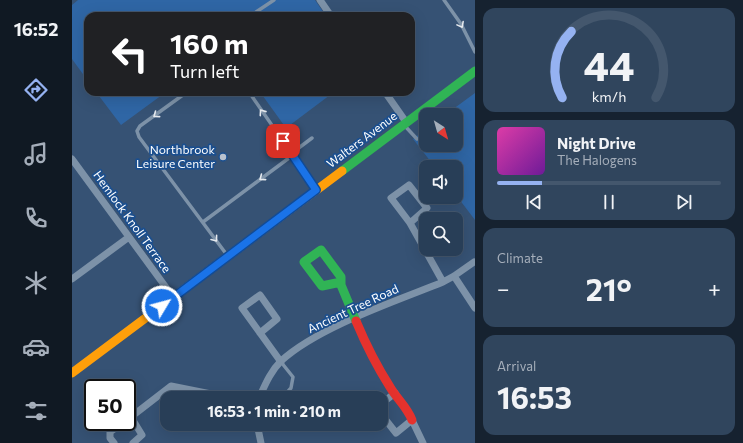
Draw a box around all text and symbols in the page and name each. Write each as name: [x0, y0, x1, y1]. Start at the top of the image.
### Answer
text: 16:52: [14, 18, 58, 40]
one-way arrow: [456, 21, 464, 28]
text: 160 m: [170, 26, 248, 60]
icon: left: [104, 28, 156, 80]
text: 44: [583, 39, 635, 90]
text: Turn left: [170, 60, 239, 82]
icon: directions: [22, 76, 50, 104]
text: km/h: [592, 87, 626, 105]
street label: Walters Avenue: [323, 108, 399, 170]
north arrow: [419, 108, 463, 152]
map controls: [419, 108, 463, 256]
one-way arrow: [260, 109, 267, 116]
one-way arrow: [153, 110, 160, 118]
pin: [266, 124, 300, 158]
icon: arrive: [272, 130, 294, 152]
text: Night Drive: [557, 134, 636, 152]
icon: music: [22, 140, 50, 168]
place label: Northbrook Leisure Center: [136, 142, 215, 170]
marker: Northbrook Leisure Center: [218, 152, 228, 162]
text: The Halogens: [557, 152, 637, 168]
button: sound: [419, 160, 463, 204]
street label: Hemlock Knoll Terrace: [91, 168, 174, 275]
one-way arrow: [259, 173, 266, 180]
icon: previous: [523, 191, 545, 213]
icon: pause: [598, 191, 620, 213]
icon: next: [673, 191, 695, 213]
icon: phone: [22, 204, 50, 232]
button: search: [419, 212, 463, 256]
one-way arrow: [210, 234, 217, 241]
text: Climate: [497, 250, 543, 266]
icon: climate: [22, 269, 50, 297]
text: 21°: [586, 270, 632, 307]
text: −: [497, 275, 510, 302]
text: +: [708, 275, 721, 302]
street label: Ancient Tree Road: [305, 281, 400, 335]
position arrow: [141, 285, 183, 327]
icon: car: [22, 333, 50, 361]
text: Arrival: [497, 358, 536, 374]
text: 16:53: [497, 378, 572, 415]
speed limit sign: 50: [84, 379, 136, 431]
icon: filters: [22, 397, 50, 425]
text: 16:53 · 1 min · 210 m: [207, 402, 341, 420]

